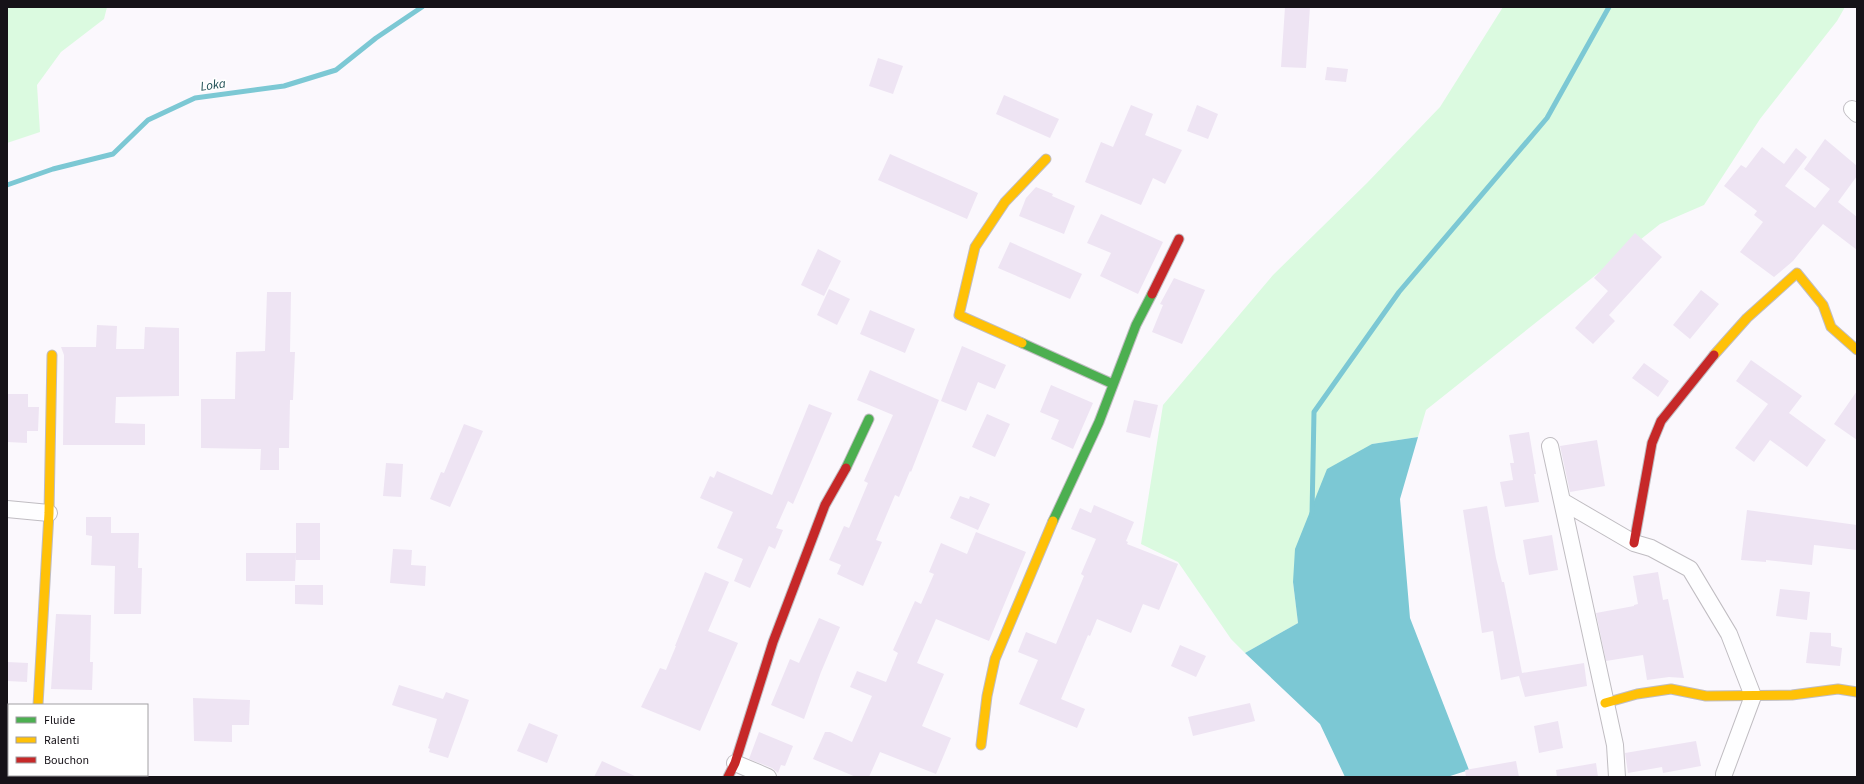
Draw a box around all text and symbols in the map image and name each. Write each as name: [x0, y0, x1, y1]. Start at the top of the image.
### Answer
water label: Loka: [199, 74, 227, 96]
legend: [8, 704, 148, 776]
text: Fluide: [44, 712, 75, 729]
text: Ralenti: [44, 732, 79, 749]
text: Bouchon: [44, 752, 89, 769]

